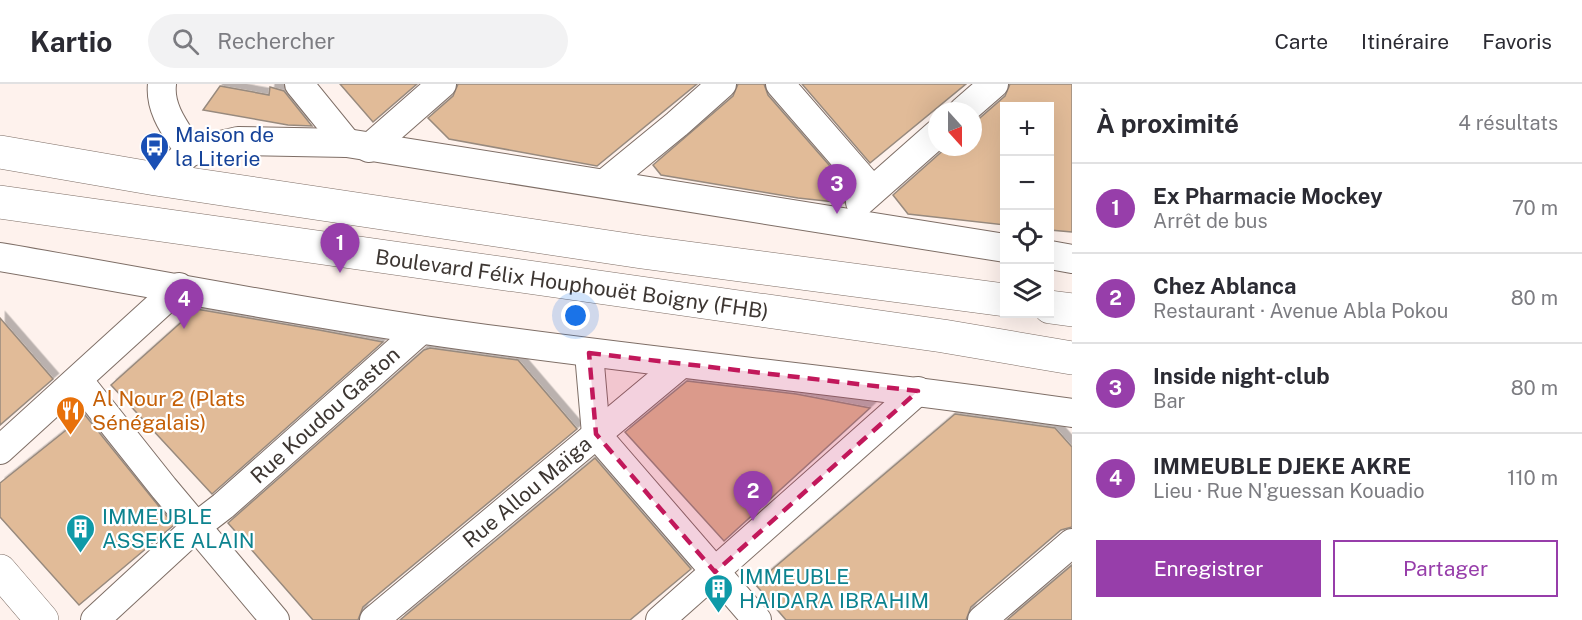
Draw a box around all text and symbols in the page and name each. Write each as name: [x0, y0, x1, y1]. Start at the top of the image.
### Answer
search box: [148, 14, 568, 68]
text: Kartio: [30, 25, 112, 58]
icon: search: [169, 25, 202, 58]
text: Rechercher: [217, 28, 335, 54]
text: Carte: [1274, 29, 1328, 54]
text: Itinéraire: [1361, 29, 1449, 54]
text: Favoris: [1482, 29, 1552, 54]
north arrow: [928, 102, 982, 156]
map controls: [1000, 102, 1054, 318]
button: +: [1000, 102, 1054, 156]
text: À proximité: [1096, 108, 1239, 139]
text: 4 résultats: [1458, 111, 1558, 135]
place label: Maison de la Literie: [175, 122, 274, 171]
bus stop icon: Maison de la Literie: [138, 130, 170, 172]
button: −: [1000, 156, 1054, 210]
pin: 3: [818, 164, 856, 214]
text: Ex Pharmacie Mockey: [1153, 183, 1383, 209]
text: 1: [1111, 196, 1120, 220]
text: 70 m: [1512, 196, 1558, 220]
text: Arrêt de bus: [1153, 209, 1268, 233]
button: locate: [1000, 210, 1054, 264]
pin: 1: [320, 224, 360, 273]
street label: Boulevard Félix Houphouët Boigny (FHB): [374, 244, 770, 324]
button: layers: [1000, 264, 1054, 318]
text: Chez Ablanca: [1153, 273, 1297, 299]
pin: 4: [164, 280, 204, 329]
text: 2: [1109, 286, 1122, 310]
text: 80 m: [1511, 286, 1558, 310]
text: Restaurant · Avenue Abla Pokou: [1153, 299, 1448, 323]
your location: [561, 301, 590, 330]
street label: Rue Koudou Gaston: [245, 342, 405, 488]
text: Inside night-club: [1153, 363, 1330, 389]
text: 3: [1109, 376, 1122, 400]
text: 80 m: [1511, 376, 1558, 400]
place label: Al Nour 2 (Plats Sénégalais): [92, 386, 245, 435]
text: Bar: [1153, 389, 1185, 413]
restaurant icon: Al Nour 2 (Plats Sénégalais): [55, 394, 87, 436]
street label: Rue Allou Maïga: [458, 431, 596, 553]
text: IMMEUBLE DJEKE AKRE: [1153, 453, 1411, 479]
text: 4: [1109, 466, 1122, 490]
text: 110 m: [1507, 466, 1558, 490]
pin: 2: [734, 472, 772, 521]
text: Lieu · Rue N'guessan Kouadio: [1153, 479, 1425, 503]
place label: IMMEUBLE ASSEKE ALAIN: [102, 504, 254, 553]
building icon: IMMEUBLE ASSEKE ALAIN: [65, 512, 97, 554]
button: Enregistrer: [1096, 540, 1321, 597]
button: Partager: [1333, 540, 1558, 597]
place label: IMMEUBLE HAIDARA IBRAHIM: [739, 564, 929, 613]
building icon: IMMEUBLE HAIDARA IBRAHIM: [702, 572, 734, 614]

